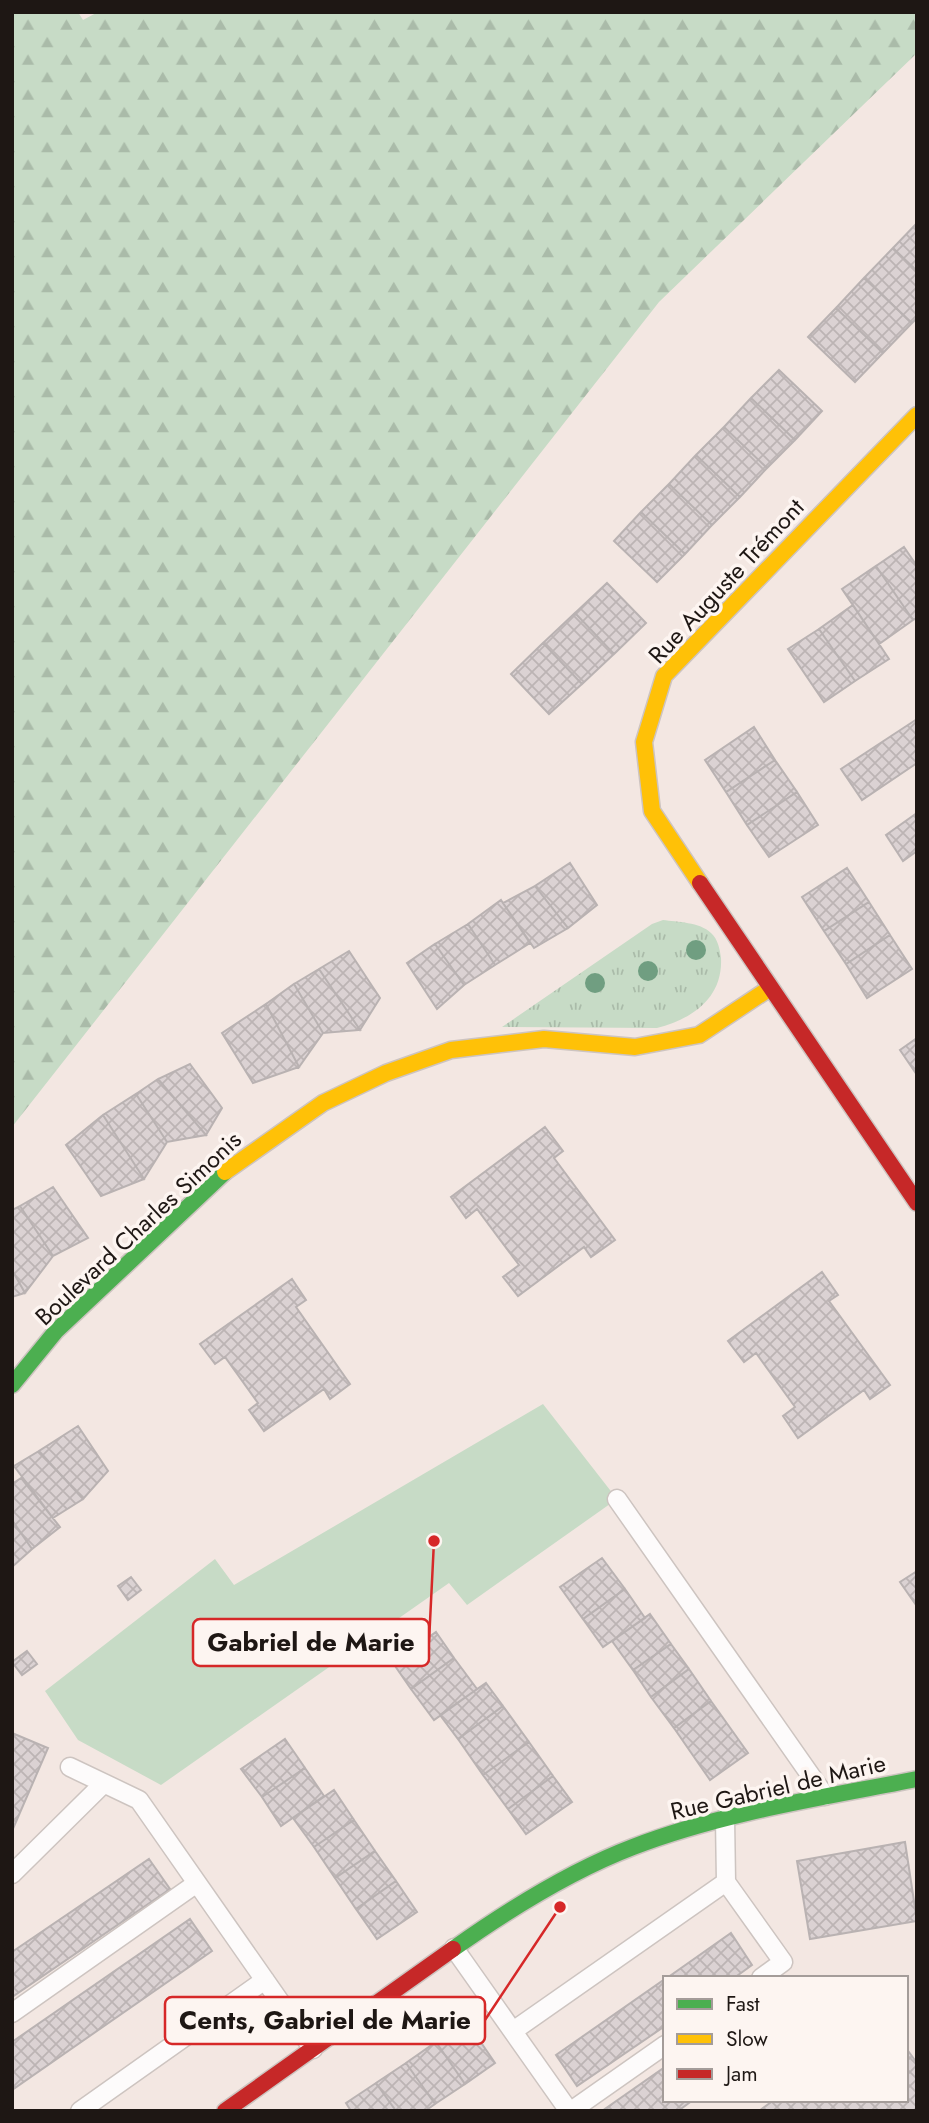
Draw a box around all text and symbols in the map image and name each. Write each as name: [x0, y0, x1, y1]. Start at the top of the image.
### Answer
street label: Rue Auguste Trémont: [640, 490, 812, 671]
street label: Boulevard Charles Simonis: [27, 1123, 249, 1333]
callout: Gabriel de Marie: [193, 1619, 429, 1666]
text: Gabriel de Marie: [207, 1623, 415, 1661]
street label: Rue Gabriel de Marie: [667, 1745, 889, 1829]
legend: [663, 1976, 908, 2102]
text: Fast: [726, 1989, 759, 2019]
callout: Cents, Gabriel de Marie: [165, 1997, 485, 2044]
text: Cents, Gabriel de Marie: [179, 2001, 471, 2039]
text: Slow: [726, 2024, 768, 2054]
text: Jam: [723, 2059, 758, 2089]

